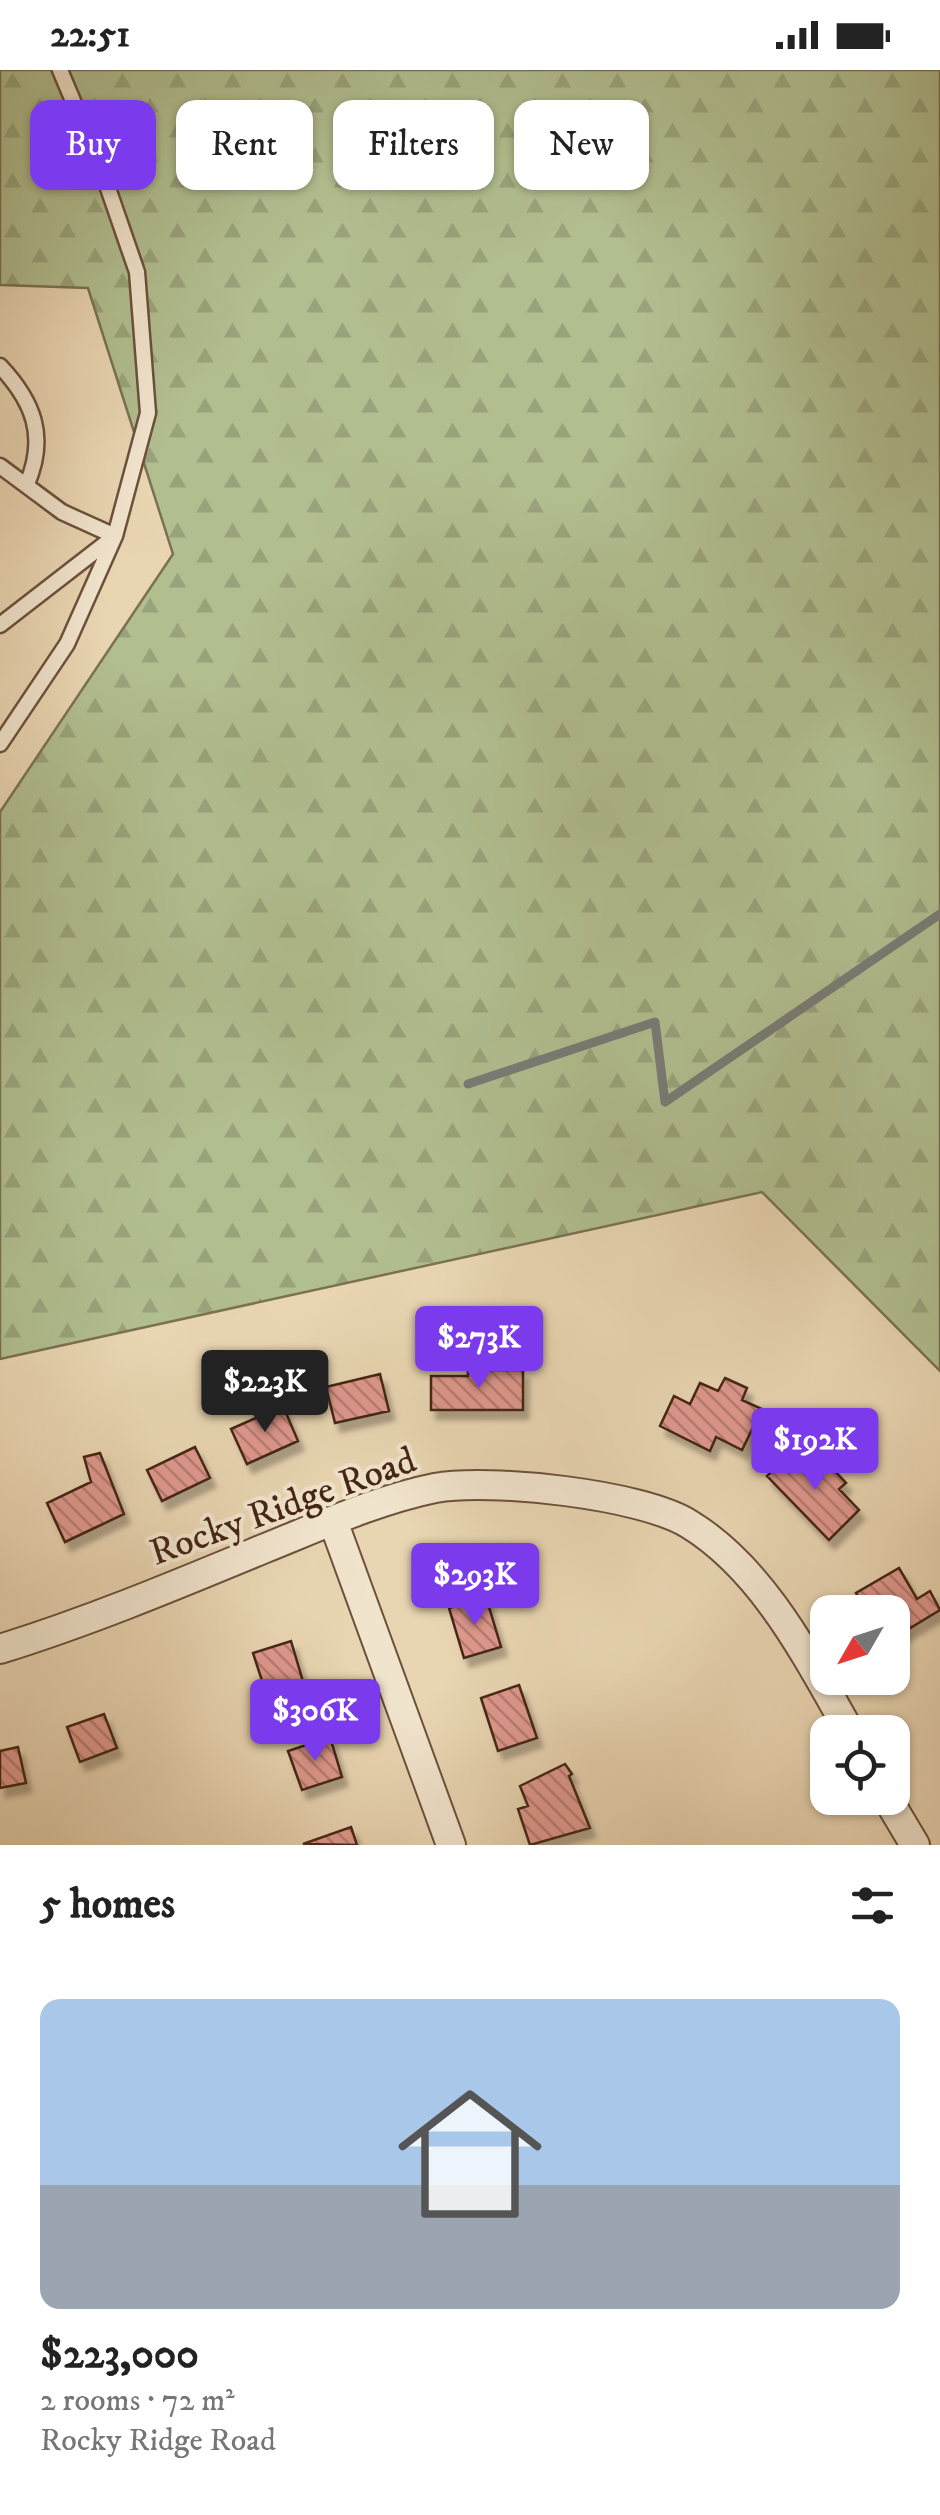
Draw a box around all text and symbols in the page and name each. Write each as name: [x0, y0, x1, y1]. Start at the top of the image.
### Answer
text: 22:51: [50, 11, 130, 59]
chip: Buy: [30, 100, 156, 190]
chip: Rent: [176, 100, 313, 190]
chip: Filters: [333, 100, 494, 190]
chip: New: [514, 100, 649, 190]
pin: $273K: [409, 1306, 549, 1391]
text: $273K: [437, 1318, 521, 1358]
pin: $223K: [195, 1350, 335, 1435]
text: $223K: [223, 1362, 307, 1402]
pin: $192K: [745, 1408, 885, 1493]
text: $192K: [773, 1420, 857, 1460]
street label: Rocky Ridge Road: [143, 1437, 423, 1577]
pin: $293K: [405, 1543, 545, 1628]
text: $293K: [433, 1555, 517, 1595]
north arrow: [810, 1595, 910, 1695]
map controls: [810, 1595, 910, 1815]
pin: $306K: [245, 1679, 385, 1764]
text: $306K: [272, 1691, 358, 1731]
button: locate: [810, 1715, 910, 1815]
icon: filters: [845, 1878, 900, 1933]
text: 5 homes: [40, 1879, 175, 1931]
icon: home: [380, 2064, 560, 2244]
text: $223,000: [40, 2329, 199, 2381]
text: 2 rooms · 72 m²: [40, 2381, 235, 2421]
text: Rocky Ridge Road: [40, 2421, 276, 2461]

